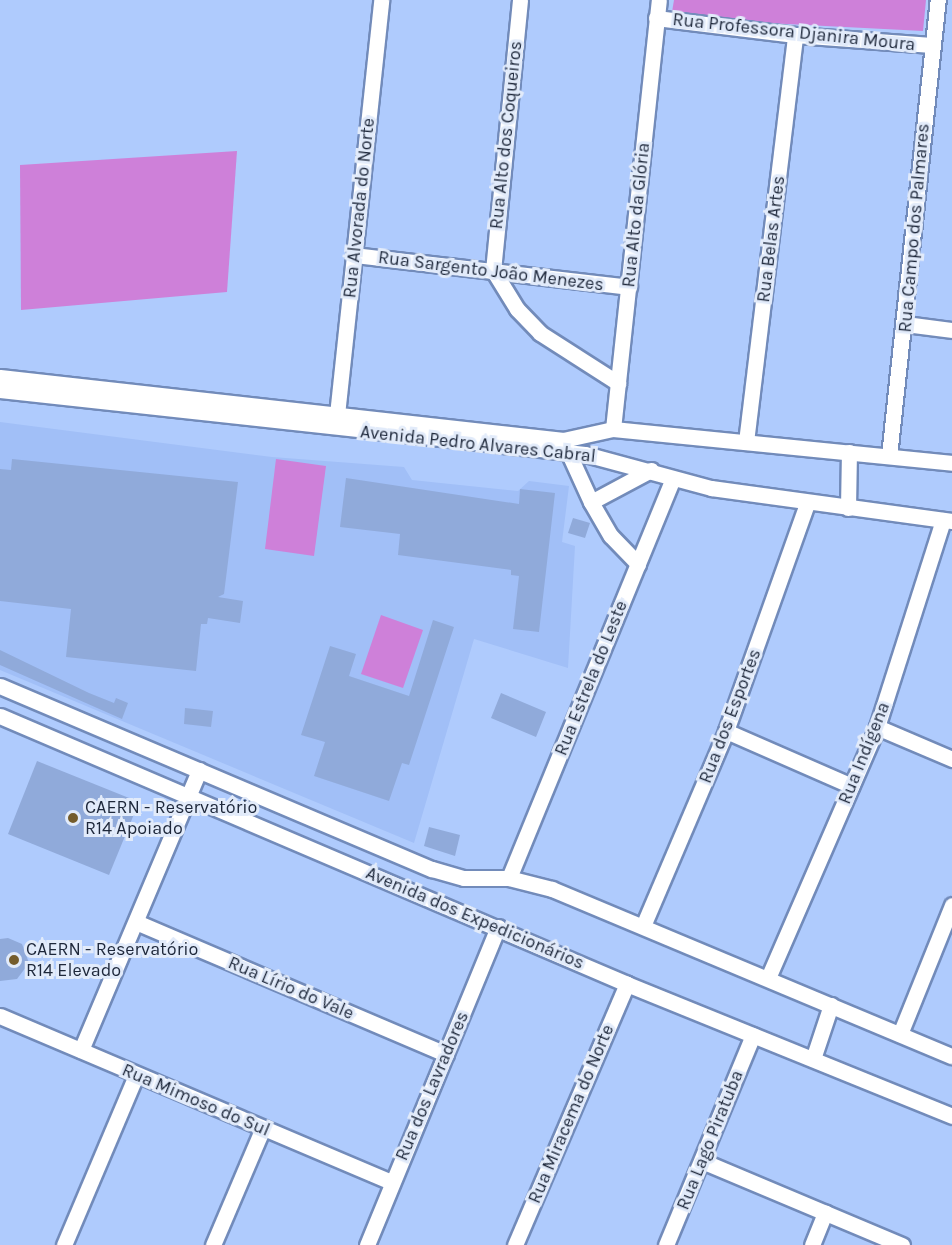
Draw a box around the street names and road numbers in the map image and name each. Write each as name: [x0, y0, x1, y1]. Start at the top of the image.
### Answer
street label: Rua Professora Djanira Moura: [672, 9, 916, 55]
street label: Rua Alto dos Coqueiros: [485, 40, 527, 230]
street label: Rua Alvorada do Norte: [339, 117, 379, 299]
street label: Rua Campo dos Palmares: [894, 123, 934, 333]
street label: Rua Alto da Glória: [618, 142, 654, 288]
street label: Rua Belas Artes: [753, 174, 789, 304]
street label: Rua Sargento João Menezes: [377, 246, 605, 296]
street label: Avenida Pedro Alvares Cabral: [359, 421, 597, 467]
street label: Rua Estrela do Leste: [550, 597, 632, 759]
street label: Rua dos Esportes: [694, 646, 766, 786]
street label: Rua Indígena: [834, 699, 894, 807]
street label: Avenida dos Expedicionários: [363, 862, 587, 974]
street label: Rua Lírio do Vale: [225, 952, 357, 1024]
street label: Rua dos Lavradores: [391, 1008, 473, 1164]
street label: Rua Miracema do Norte: [524, 1021, 618, 1207]
street label: Rua Mimoso do Sul: [119, 1059, 273, 1141]
street label: Rua Lago Piratuba: [672, 1067, 748, 1213]

